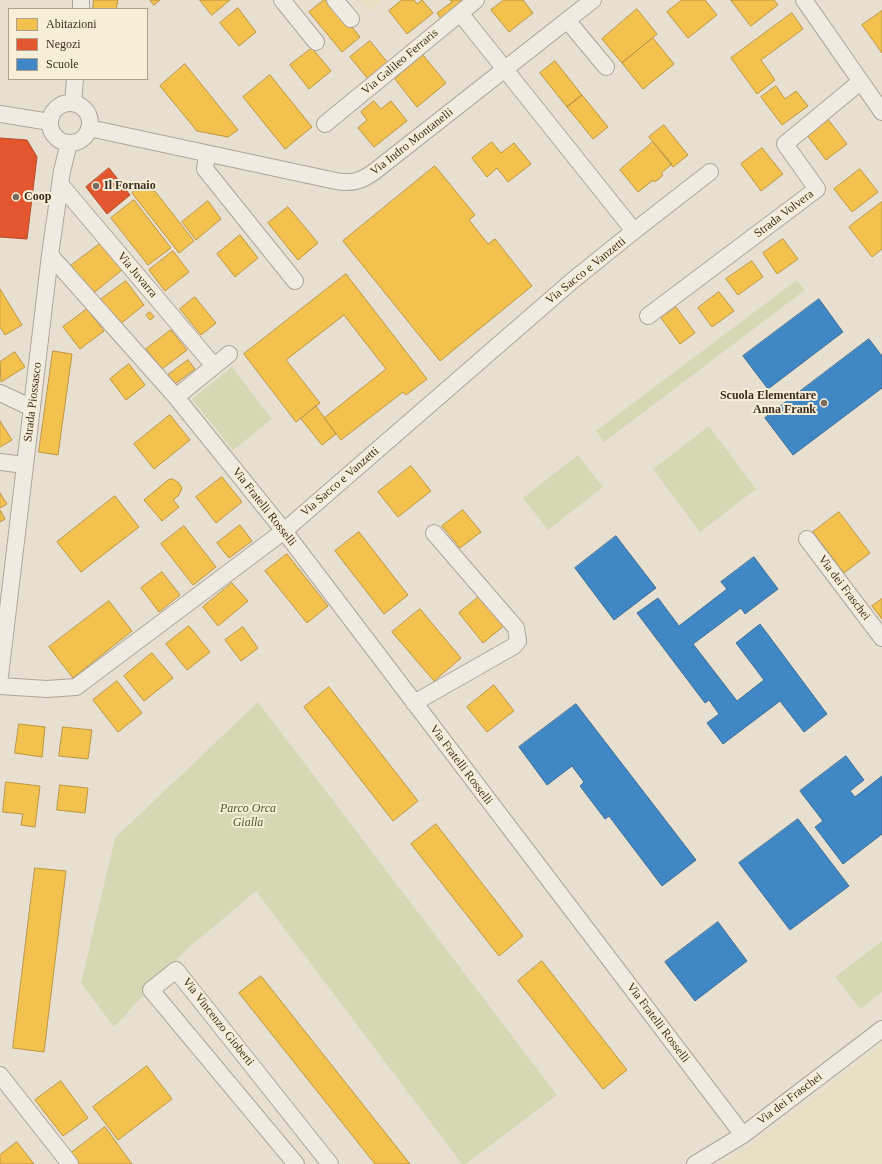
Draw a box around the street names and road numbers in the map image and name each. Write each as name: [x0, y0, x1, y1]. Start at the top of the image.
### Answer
street label: Via Galileo Ferraris: [359, 26, 441, 98]
street label: Via Indro Montanelli: [368, 105, 456, 179]
street label: Strada Volvera: [751, 187, 817, 241]
street label: Via Sacco e Vanzetti: [543, 234, 629, 308]
street label: Via Juvarra: [114, 249, 160, 301]
street label: Strada Piossasco: [21, 361, 45, 443]
street label: Via Sacco e Vanzetti: [298, 444, 382, 520]
street label: Via Fratelli Rosselli: [229, 465, 299, 549]
street label: Via dei Fraschei: [815, 553, 873, 623]
street label: Via Fratelli Rosselli: [426, 722, 496, 808]
street label: Via Vincenzo Gioberti: [179, 975, 257, 1069]
street label: Via Fratelli Rosselli: [623, 980, 693, 1066]
street label: Via dei Fraschei: [755, 1070, 825, 1128]

